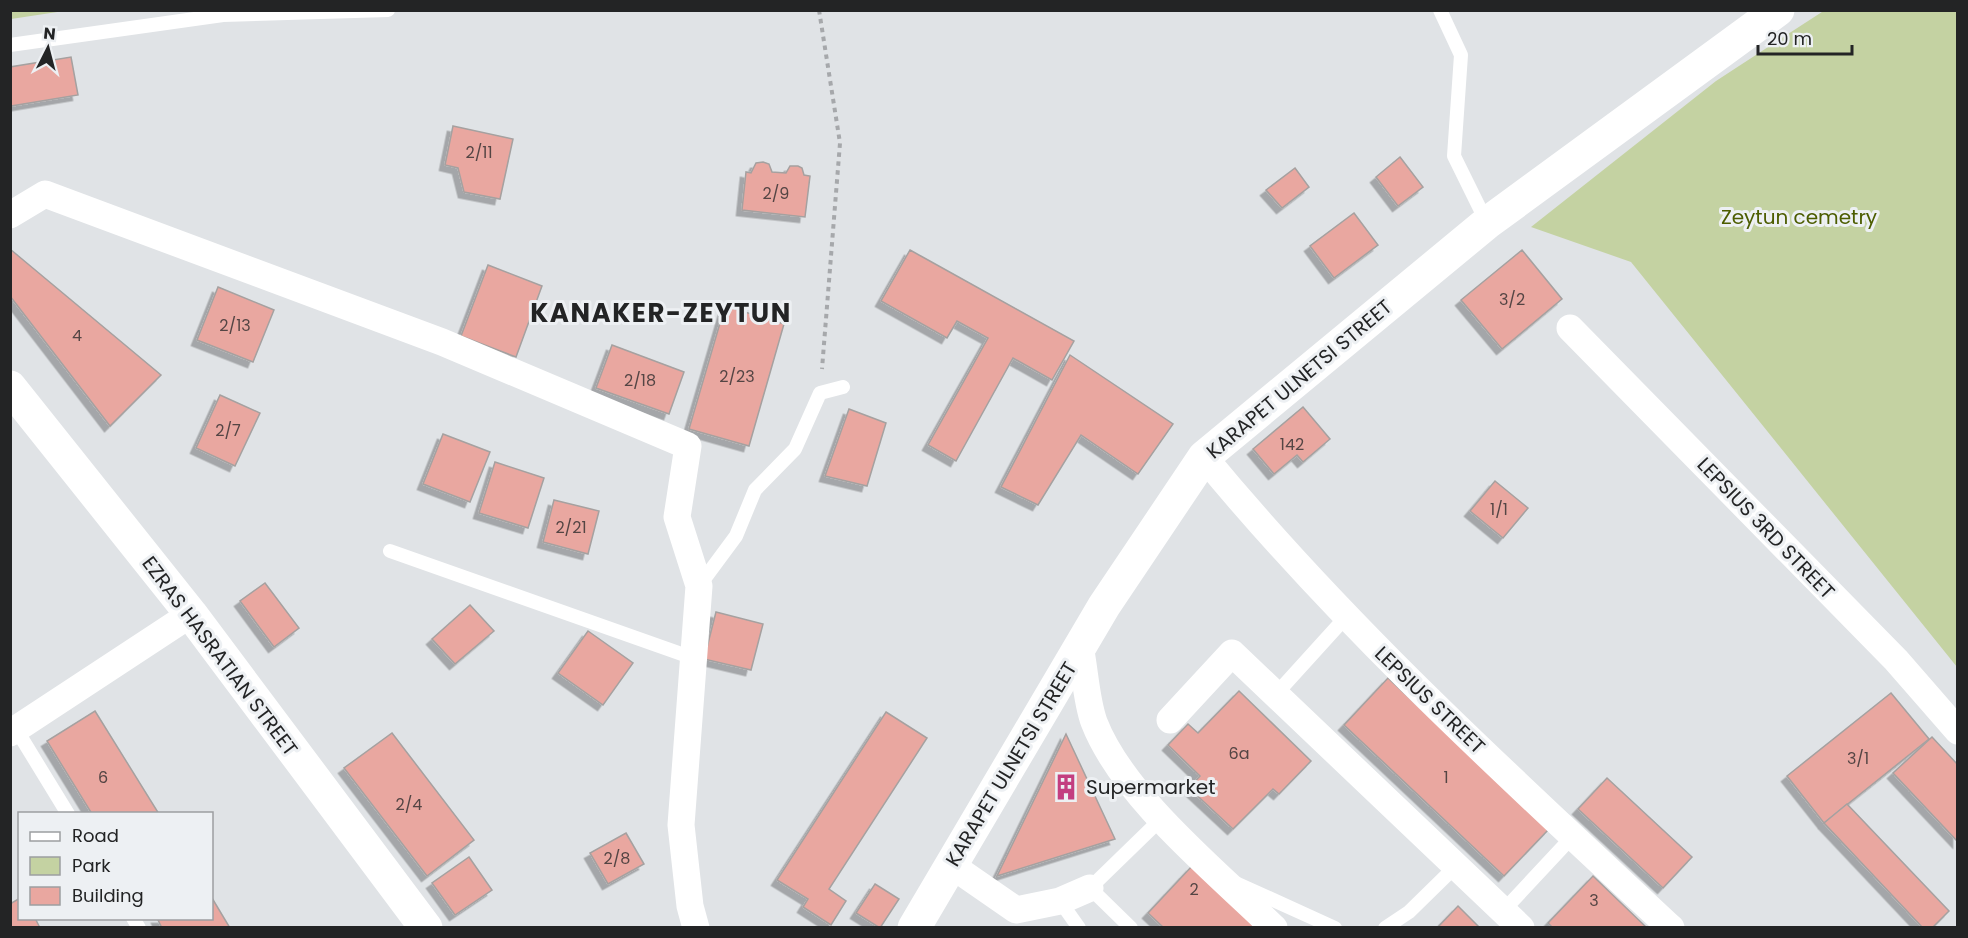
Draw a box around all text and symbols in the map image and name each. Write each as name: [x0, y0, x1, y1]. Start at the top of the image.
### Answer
north arrow: [18, 18, 78, 78]
scale bar: [1758, 18, 1852, 56]
text: N: [42, 22, 57, 46]
text: 20 m: [1767, 26, 1812, 51]
house number: 2/11: [465, 141, 493, 164]
house number: 2/9: [763, 182, 789, 205]
park label: Zeytun cemetry: [1721, 203, 1877, 231]
house number: 3/2: [1499, 288, 1525, 311]
street label: KARAPET ULNETSI STREET: [1200, 293, 1398, 465]
district label: KANAKER-ZEYTUN: [530, 295, 792, 331]
house number: 2/13: [219, 314, 251, 337]
house number: 4: [72, 324, 82, 347]
house number: 2/23: [719, 365, 755, 388]
house number: 2/18: [624, 369, 656, 392]
house number: 2/7: [215, 419, 241, 442]
house number: 142: [1280, 433, 1304, 456]
street label: LEPSIUS 3RD STREET: [1691, 451, 1841, 605]
house number: 1/1: [1490, 498, 1508, 521]
house number: 2/21: [555, 516, 587, 539]
street label: EZRAS HASRATIAN STREET: [136, 550, 304, 762]
street label: LEPSIUS STREET: [1369, 640, 1492, 760]
street label: KARAPET ULNETSI STREET: [939, 656, 1083, 872]
house number: 6a: [1229, 742, 1249, 765]
house number: 3/1: [1847, 747, 1869, 770]
house number: 6: [98, 766, 108, 789]
house number: 1: [1443, 766, 1449, 789]
building icon: Supermarket: [1051, 772, 1081, 802]
place label: Supermarket: [1086, 773, 1215, 801]
house number: 2/4: [396, 793, 422, 816]
legend: [18, 812, 213, 920]
text: Road: [72, 823, 119, 848]
house number: 2/8: [604, 847, 630, 870]
text: Park: [72, 853, 111, 878]
house number: 2: [1189, 878, 1199, 901]
text: Building: [72, 883, 144, 908]
house number: 3: [1589, 889, 1599, 912]

